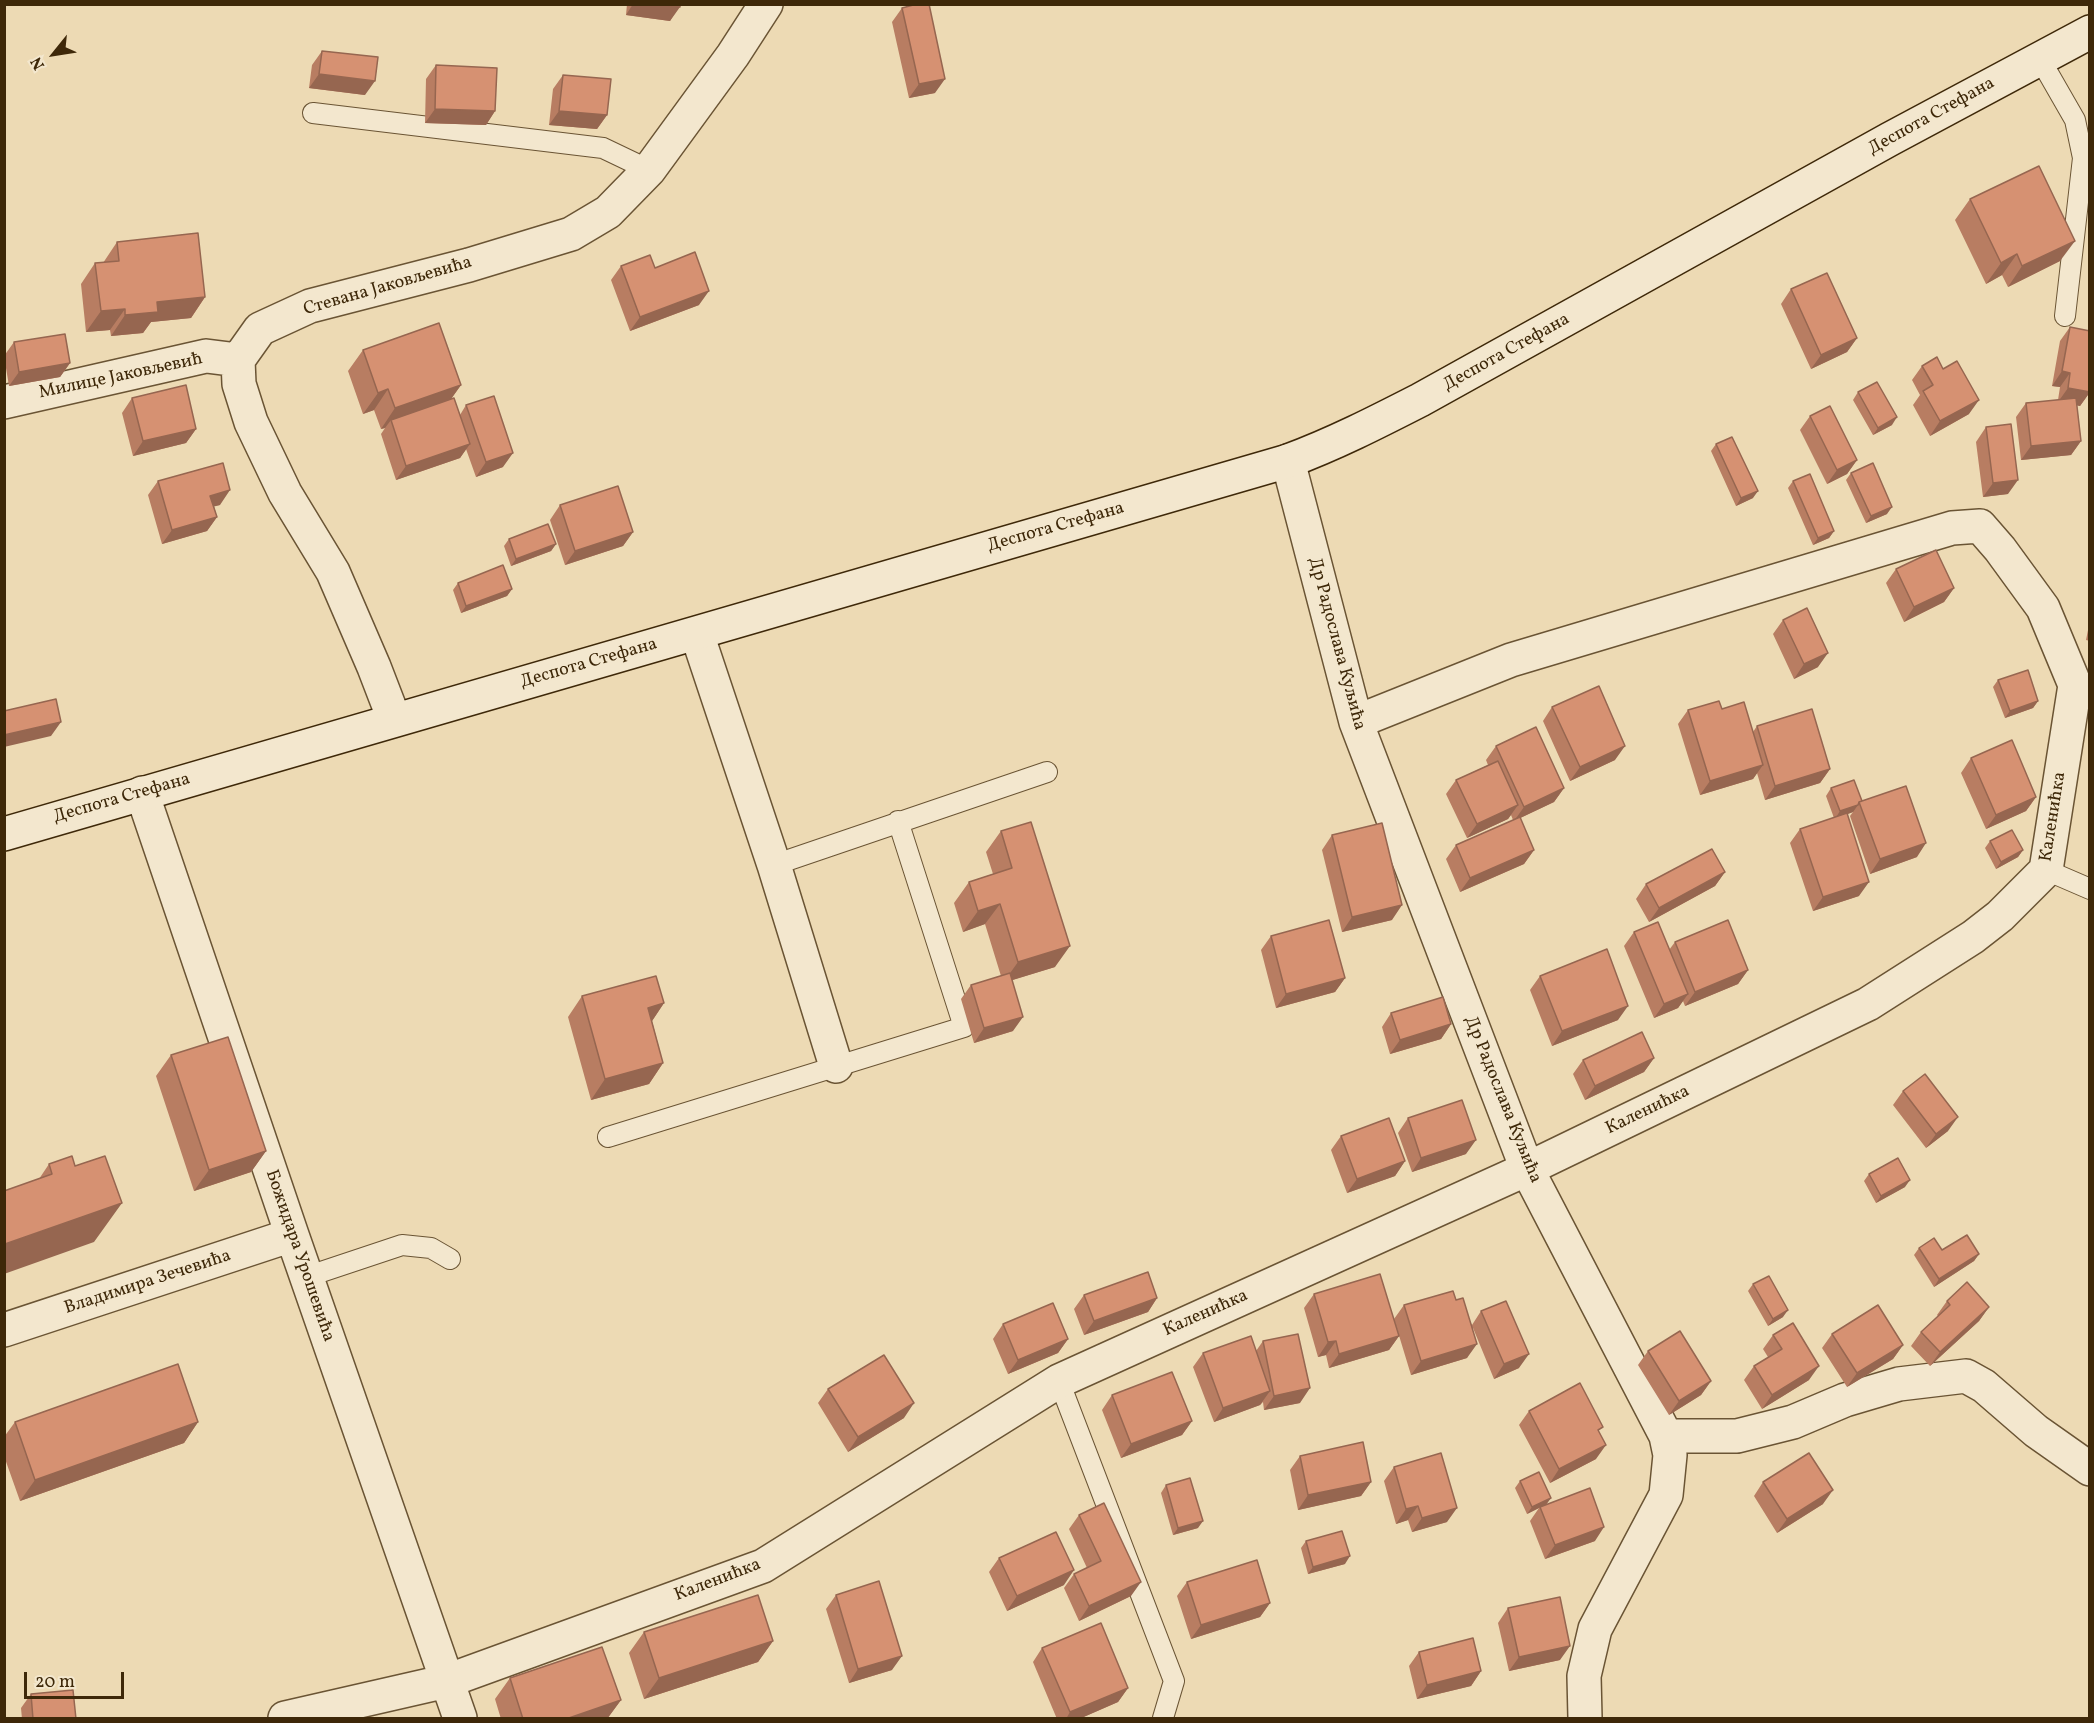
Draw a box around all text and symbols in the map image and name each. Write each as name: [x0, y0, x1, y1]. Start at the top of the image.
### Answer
north arrow: [24, 24, 84, 84]
text: N: [26, 52, 51, 74]
street label: Деспота Стефана: [1865, 73, 1999, 161]
street label: Стевана Јаковљевића: [301, 253, 475, 321]
street label: Деспота Стефана: [1440, 309, 1574, 397]
street label: Милице Јаковљевић: [37, 349, 205, 405]
street label: Деспота Стефана: [985, 498, 1127, 558]
street label: Др Радослава Куљића: [1303, 555, 1369, 733]
street label: Деспота Стефана: [518, 634, 660, 694]
street label: Деспота Стефана: [51, 769, 193, 829]
street label: Каленићка: [2036, 771, 2072, 863]
street label: Др Радослава Куљића: [1459, 1013, 1545, 1187]
street label: Каленићка: [1602, 1081, 1694, 1141]
street label: Божидара Урошевића: [259, 1167, 339, 1345]
street label: Владимира Зечевића: [62, 1246, 234, 1320]
street label: Каленићка: [1160, 1286, 1252, 1342]
street label: Каленићка: [672, 1555, 764, 1607]
scale bar: [27, 1660, 128, 1698]
text: 20 m: [35, 1670, 75, 1695]

